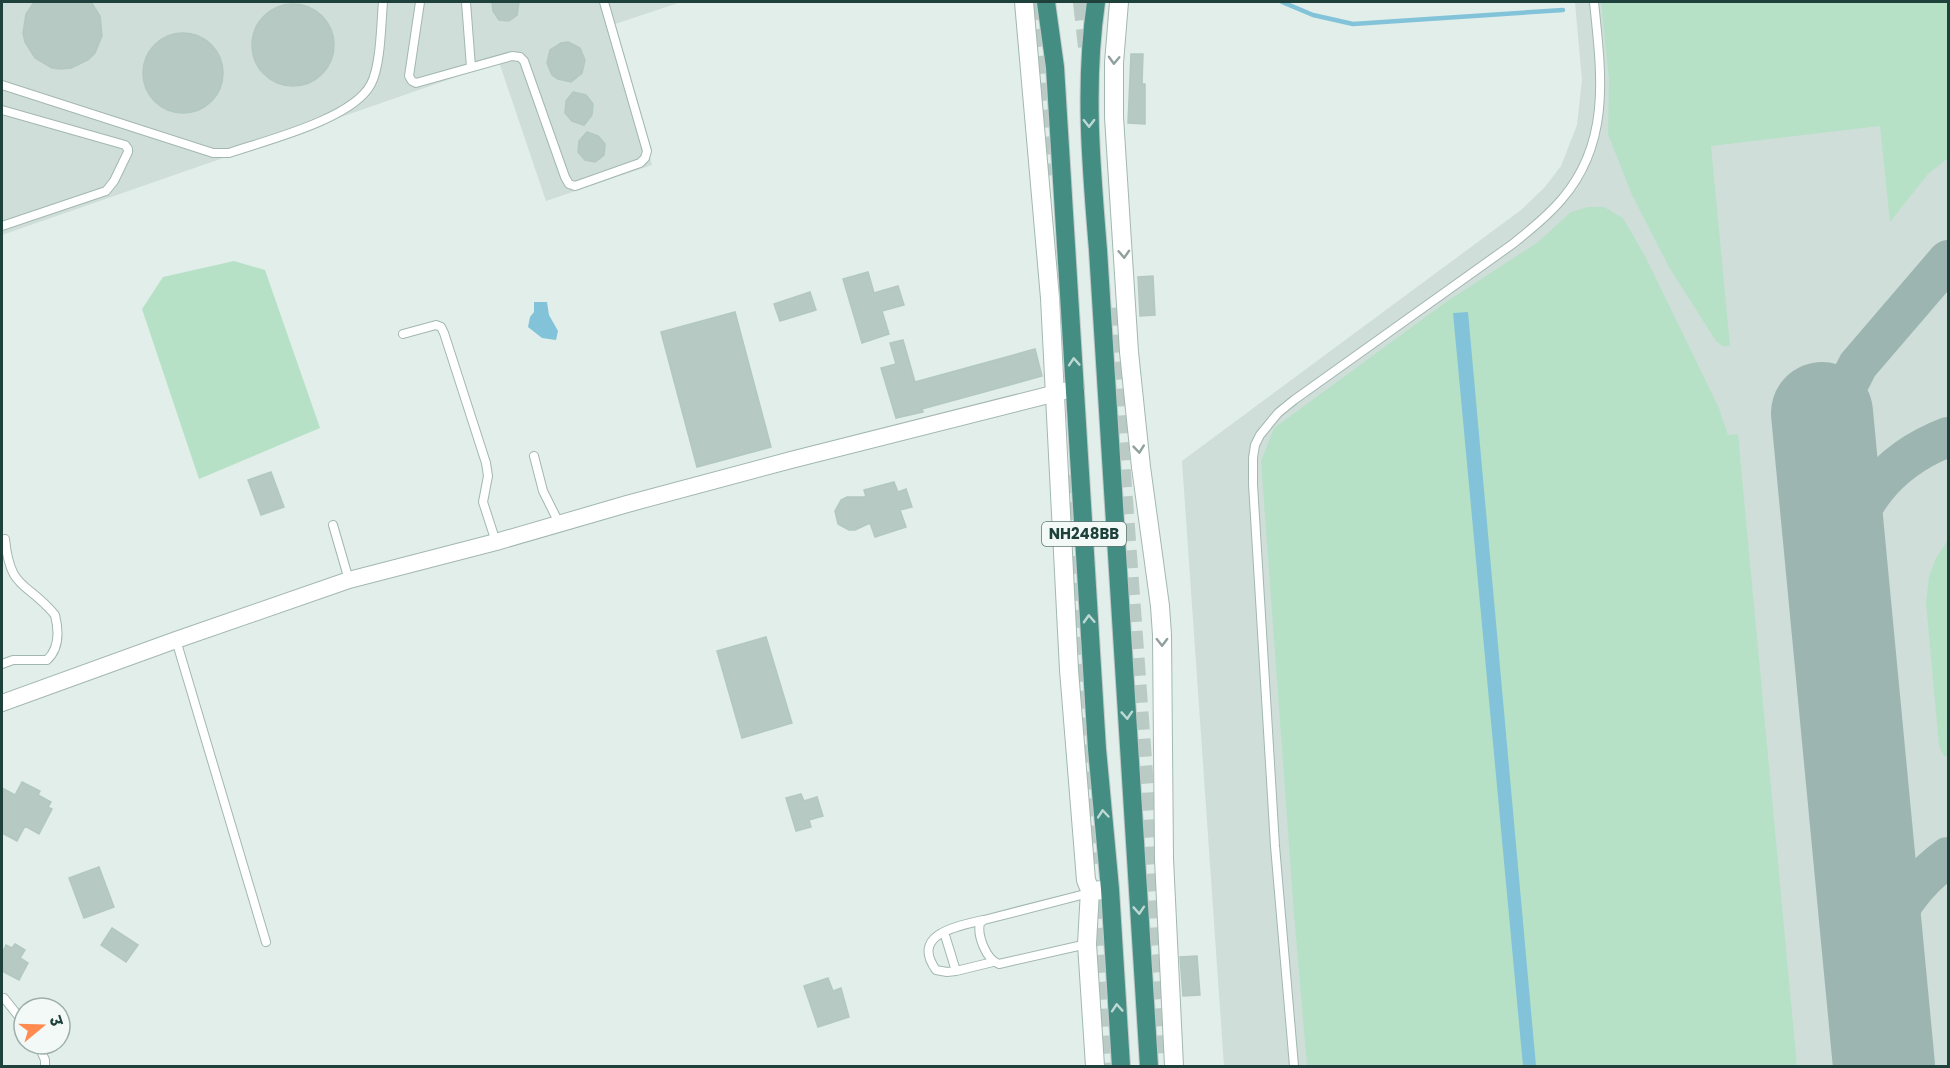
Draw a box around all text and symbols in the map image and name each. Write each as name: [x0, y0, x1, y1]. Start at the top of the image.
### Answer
one-way arrow: [1107, 55, 1120, 64]
one-way arrow: [1082, 118, 1095, 127]
one-way arrow: [1117, 250, 1130, 259]
one-way arrow: [1068, 357, 1081, 366]
one-way arrow: [1132, 444, 1145, 453]
road number: NH248BB: [1042, 522, 1126, 546]
one-way arrow: [1083, 615, 1096, 624]
one-way arrow: [1156, 638, 1168, 647]
one-way arrow: [1120, 711, 1133, 720]
one-way arrow: [1097, 809, 1110, 818]
one-way arrow: [1133, 905, 1146, 914]
north arrow: [12, 996, 72, 1056]
one-way arrow: [1111, 1004, 1124, 1013]
text: उ: [43, 1012, 68, 1030]

